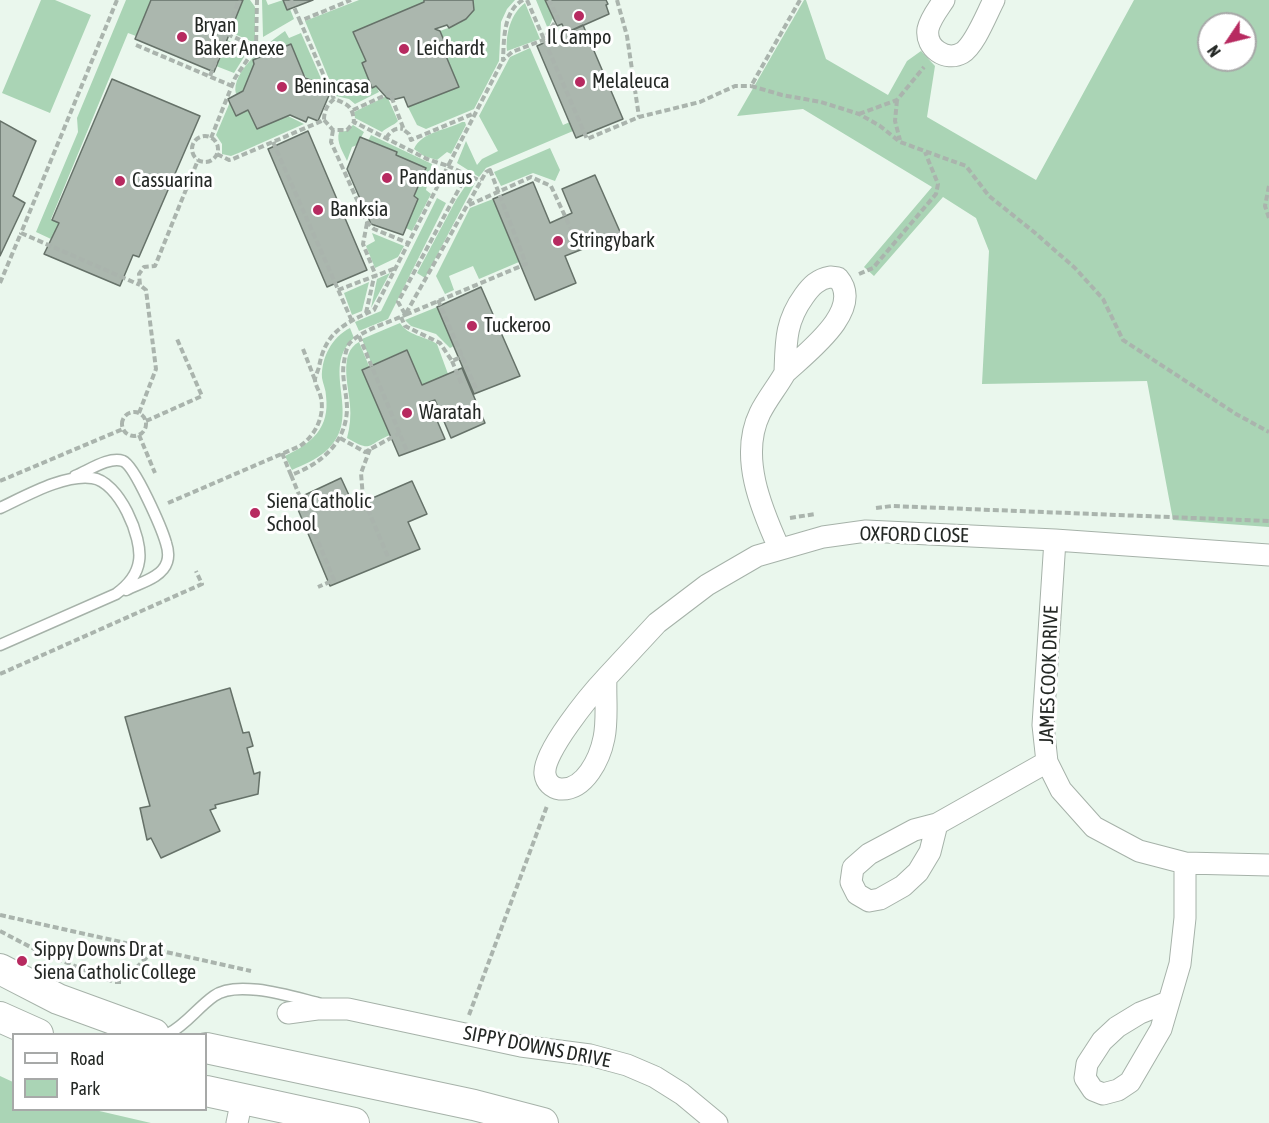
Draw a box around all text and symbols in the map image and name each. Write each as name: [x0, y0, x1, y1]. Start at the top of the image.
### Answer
marker: Il Campo: [572, 9, 586, 23]
north arrow: [1197, 12, 1257, 72]
place label: Bryan Baker Anexe: [194, 14, 284, 61]
place label: Il Campo: [547, 26, 611, 50]
marker: Bryan Baker Anexe: [175, 30, 189, 44]
place label: Leichardt: [416, 37, 485, 61]
marker: Leichardt: [397, 42, 411, 56]
text: N: [1204, 42, 1224, 60]
place label: Melaleuca: [592, 70, 670, 94]
place label: Benincasa: [294, 75, 370, 99]
marker: Melaleuca: [573, 75, 587, 89]
marker: Benincasa: [275, 80, 289, 94]
place label: Pandanus: [399, 166, 473, 190]
place label: Cassuarina: [132, 169, 213, 193]
marker: Pandanus: [380, 171, 394, 185]
marker: Cassuarina: [113, 174, 127, 188]
place label: Banksia: [330, 198, 388, 222]
marker: Banksia: [311, 203, 325, 217]
place label: Stringybark: [570, 229, 655, 253]
marker: Stringybark: [551, 234, 565, 248]
place label: Tuckeroo: [484, 314, 551, 338]
marker: Tuckeroo: [465, 319, 479, 333]
place label: Waratah: [419, 401, 482, 425]
marker: Waratah: [400, 406, 414, 420]
place label: Siena Catholic School: [267, 490, 371, 537]
marker: Siena Catholic School: [248, 506, 262, 520]
street label: OXFORD CLOSE: [859, 522, 969, 548]
street label: JAMES COOK DRIVE: [1035, 605, 1063, 745]
place label: Sippy Downs Dr at Siena Catholic College: [34, 938, 196, 985]
marker: Sippy Downs Dr at Siena Catholic College: [15, 954, 29, 968]
street label: SIPPY DOWNS DRIVE: [461, 1021, 613, 1073]
legend: [12, 1033, 207, 1111]
text: Road: [70, 1048, 104, 1069]
text: Park: [70, 1078, 100, 1099]

